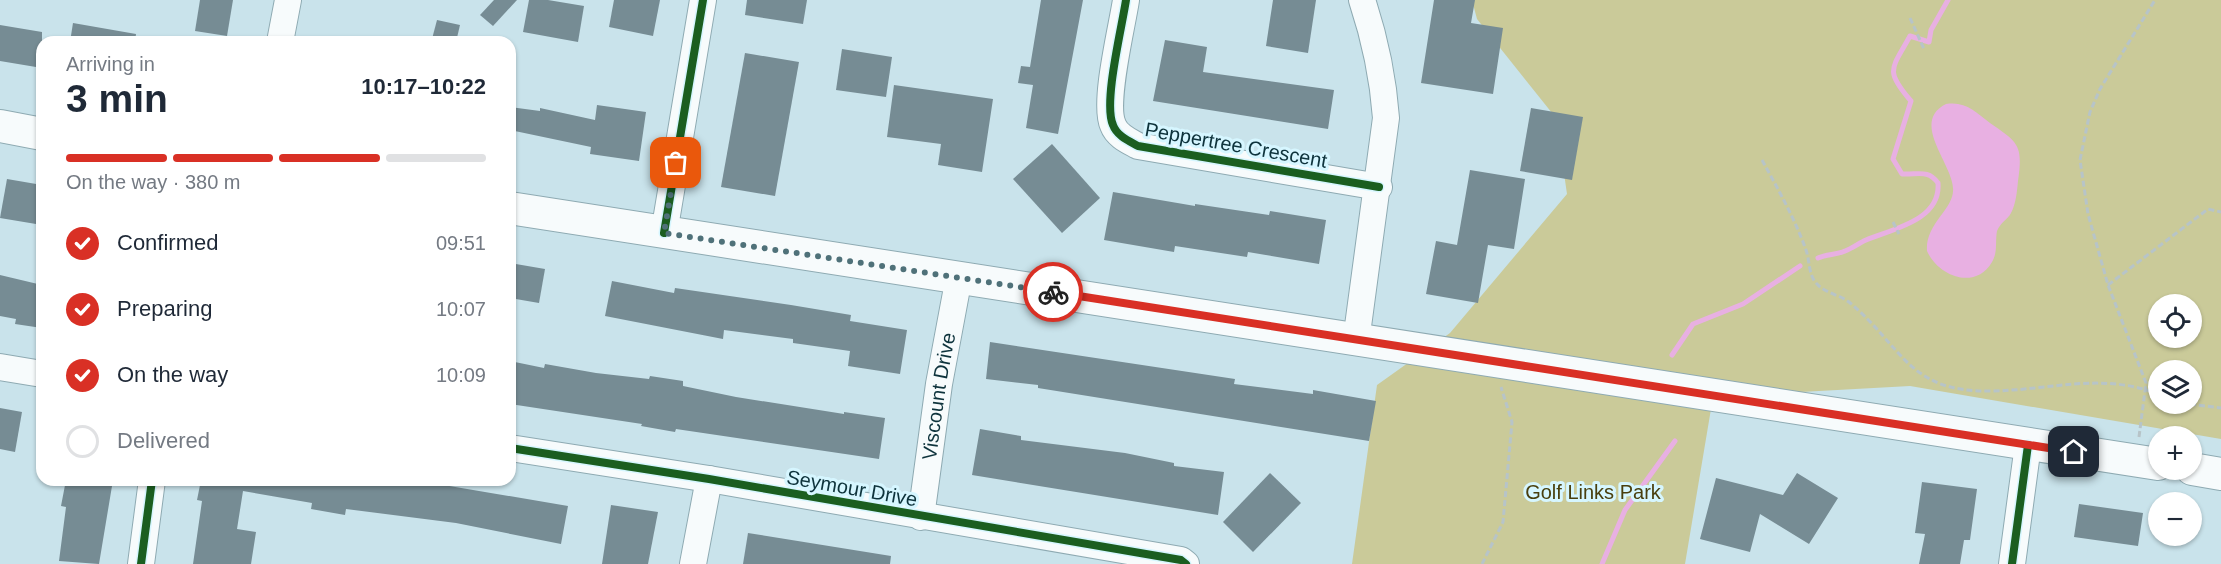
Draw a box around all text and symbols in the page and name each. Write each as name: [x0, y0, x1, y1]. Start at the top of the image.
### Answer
text: Arriving in: [66, 53, 155, 75]
text: 10:17–10:22: [361, 74, 486, 99]
text: 3 min: [66, 77, 168, 120]
street label: Peppertree Crescent: [1143, 118, 1329, 172]
pin: [650, 137, 701, 188]
icon: bag: [659, 146, 692, 179]
text: On the way · 380 m: [66, 171, 241, 193]
icon: check: [66, 227, 99, 260]
text: Confirmed: [117, 230, 218, 255]
text: 09:51: [436, 232, 486, 254]
courier: [1023, 262, 1083, 322]
icon: bike: [1037, 276, 1070, 309]
icon: check: [66, 293, 99, 326]
map controls: [2148, 294, 2202, 546]
button: locate: [2148, 294, 2202, 348]
text: Preparing: [117, 296, 212, 321]
text: 10:07: [436, 298, 486, 320]
street label: Viscount Drive: [918, 331, 959, 461]
icon: check: [66, 359, 99, 392]
button: layers: [2148, 360, 2202, 414]
text: On the way: [117, 362, 228, 387]
text: 10:09: [436, 364, 486, 386]
pin: [2048, 426, 2099, 477]
button: +: [2148, 426, 2202, 480]
text: Delivered: [117, 428, 210, 453]
icon: home: [2057, 435, 2090, 468]
street label: Seymour Drive: [785, 466, 919, 510]
park label: Golf Links Park: [1525, 481, 1662, 503]
button: −: [2148, 492, 2202, 546]

